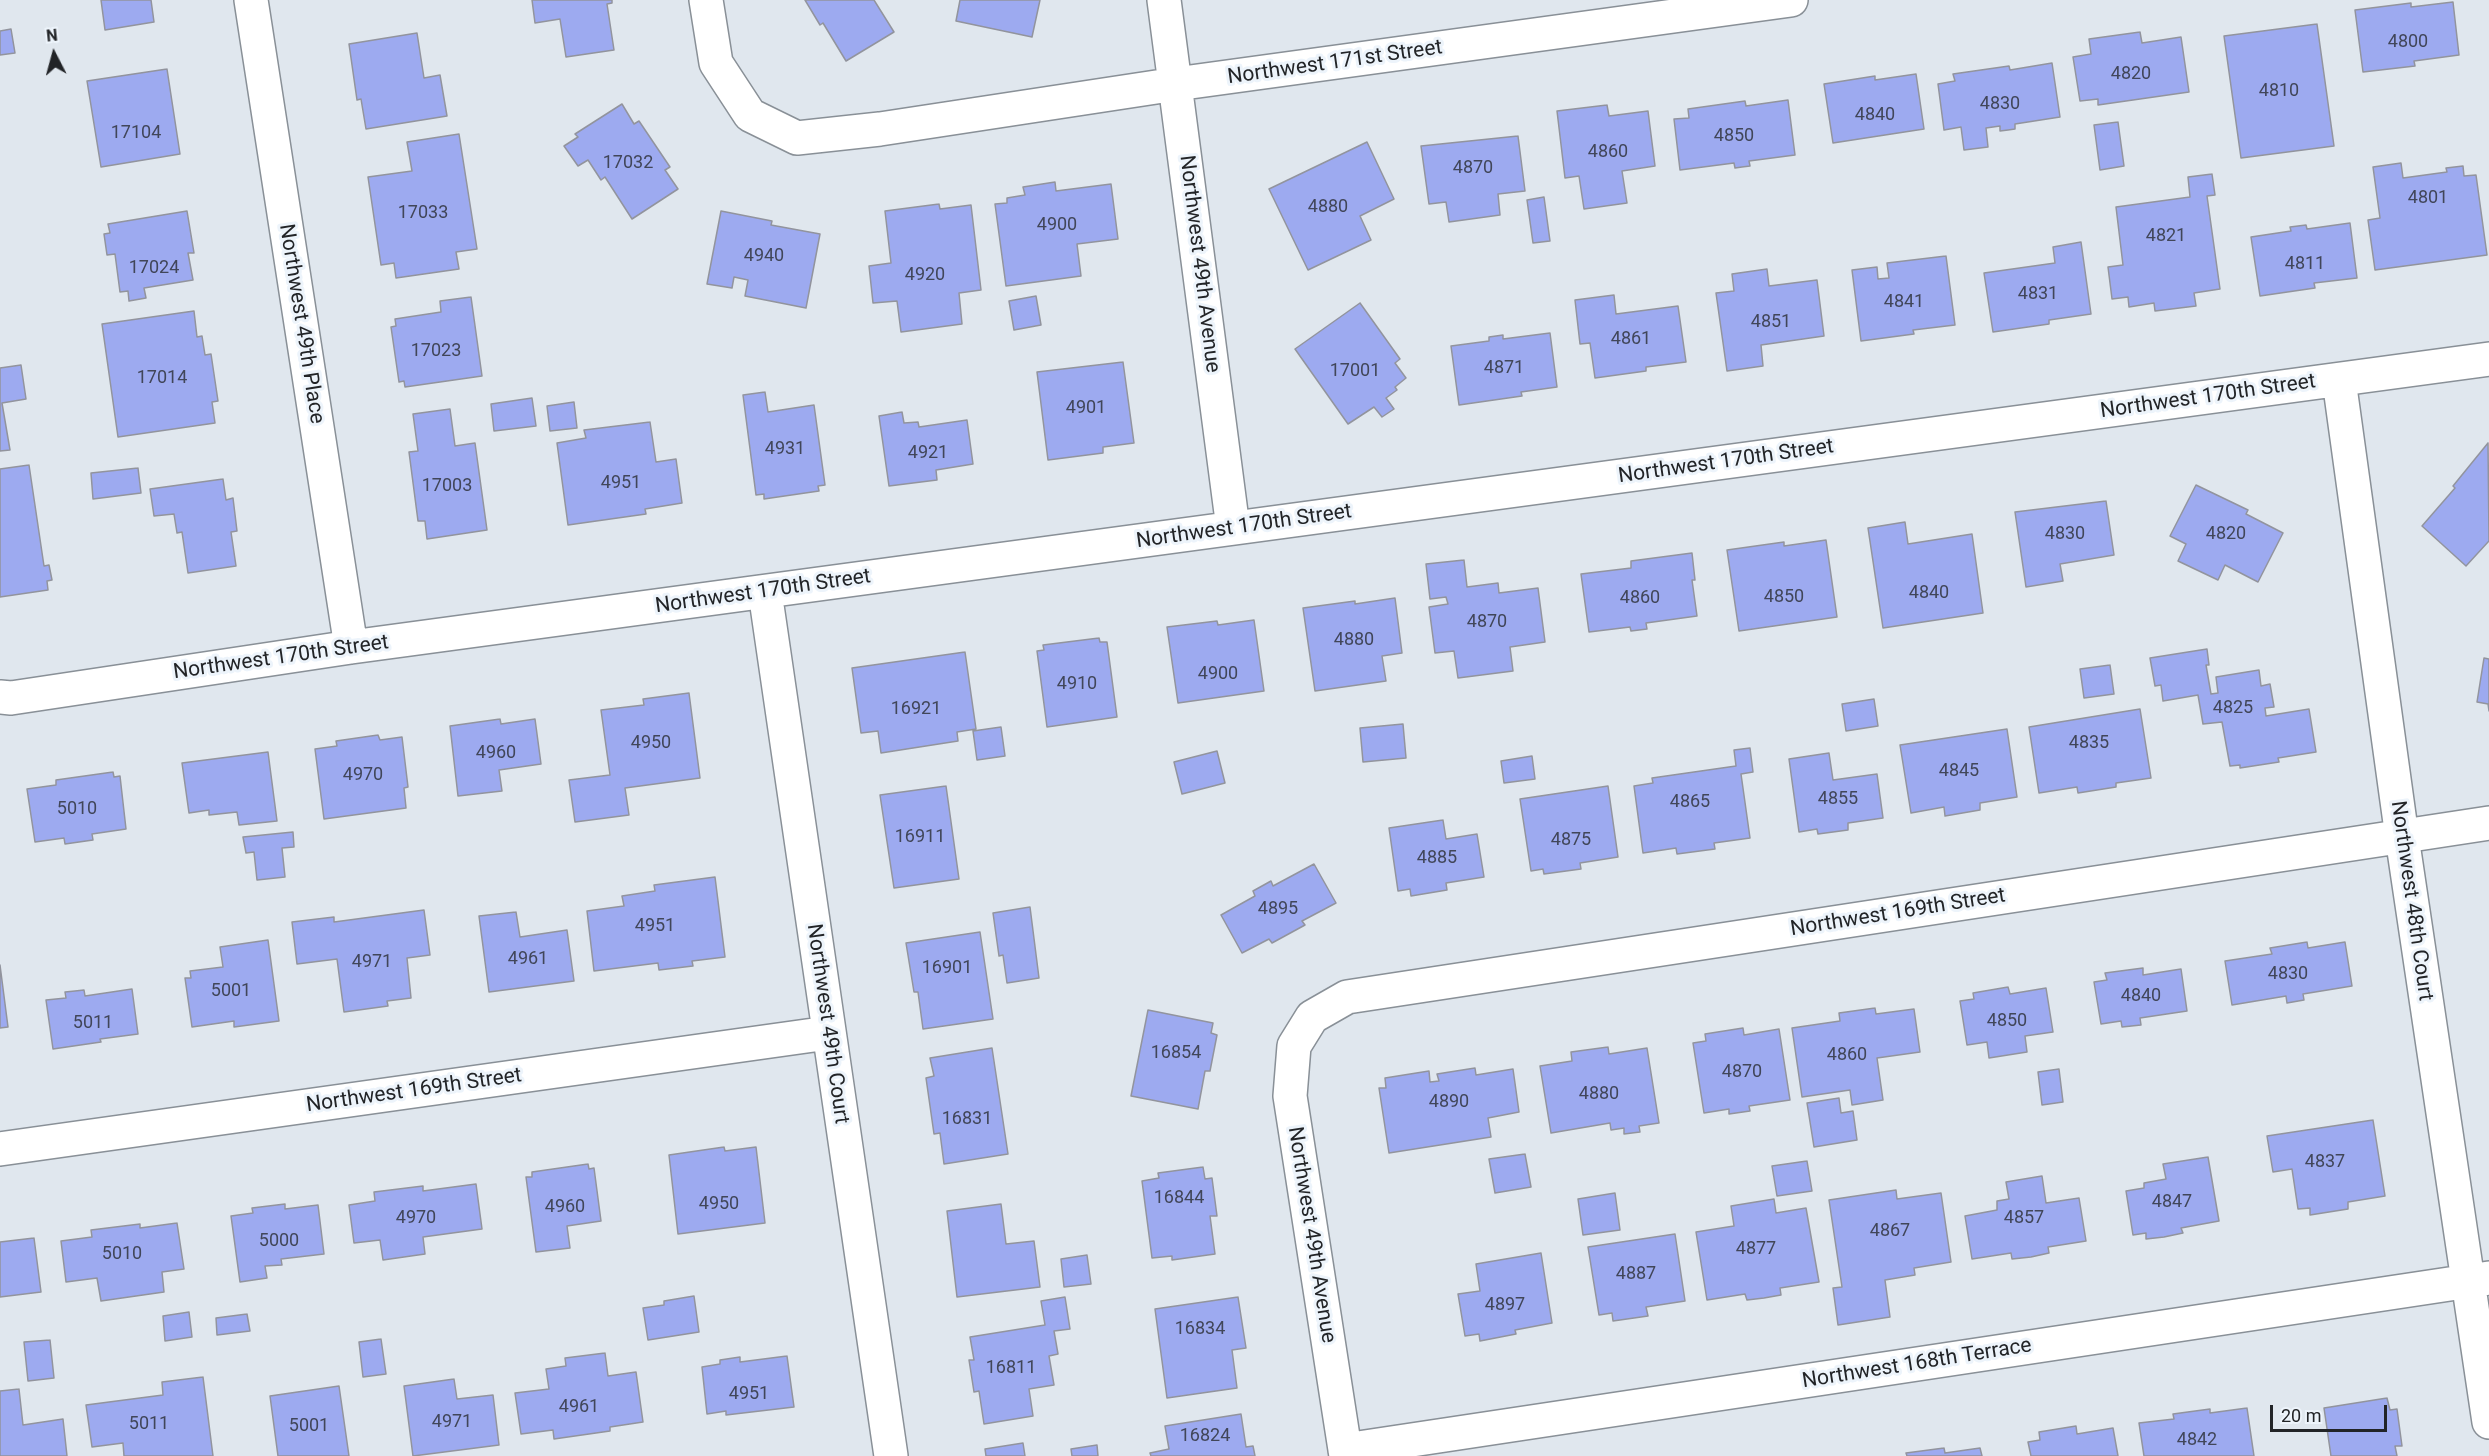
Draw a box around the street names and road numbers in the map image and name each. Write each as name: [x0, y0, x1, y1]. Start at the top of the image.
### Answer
street label: Northwest 171st Street: [1226, 35, 1444, 91]
street label: Northwest 49th Avenue: [1173, 154, 1225, 374]
street label: Northwest 49th Place: [273, 222, 329, 426]
street label: Northwest 170th Street: [2099, 369, 2317, 425]
street label: Northwest 170th Street: [1617, 434, 1835, 490]
street label: Northwest 170th Street: [1135, 499, 1353, 555]
street label: Northwest 170th Street: [654, 564, 872, 620]
street label: Northwest 170th Street: [172, 630, 390, 686]
street label: Northwest 48th Court: [2384, 799, 2438, 1003]
street label: Northwest 169th Street: [1789, 884, 2007, 942]
street label: Northwest 49th Court: [800, 922, 854, 1126]
street label: Northwest 169th Street: [305, 1063, 523, 1119]
street label: Northwest 49th Avenue: [1281, 1125, 1341, 1345]
street label: Northwest 168th Terrace: [1800, 1333, 2034, 1395]

